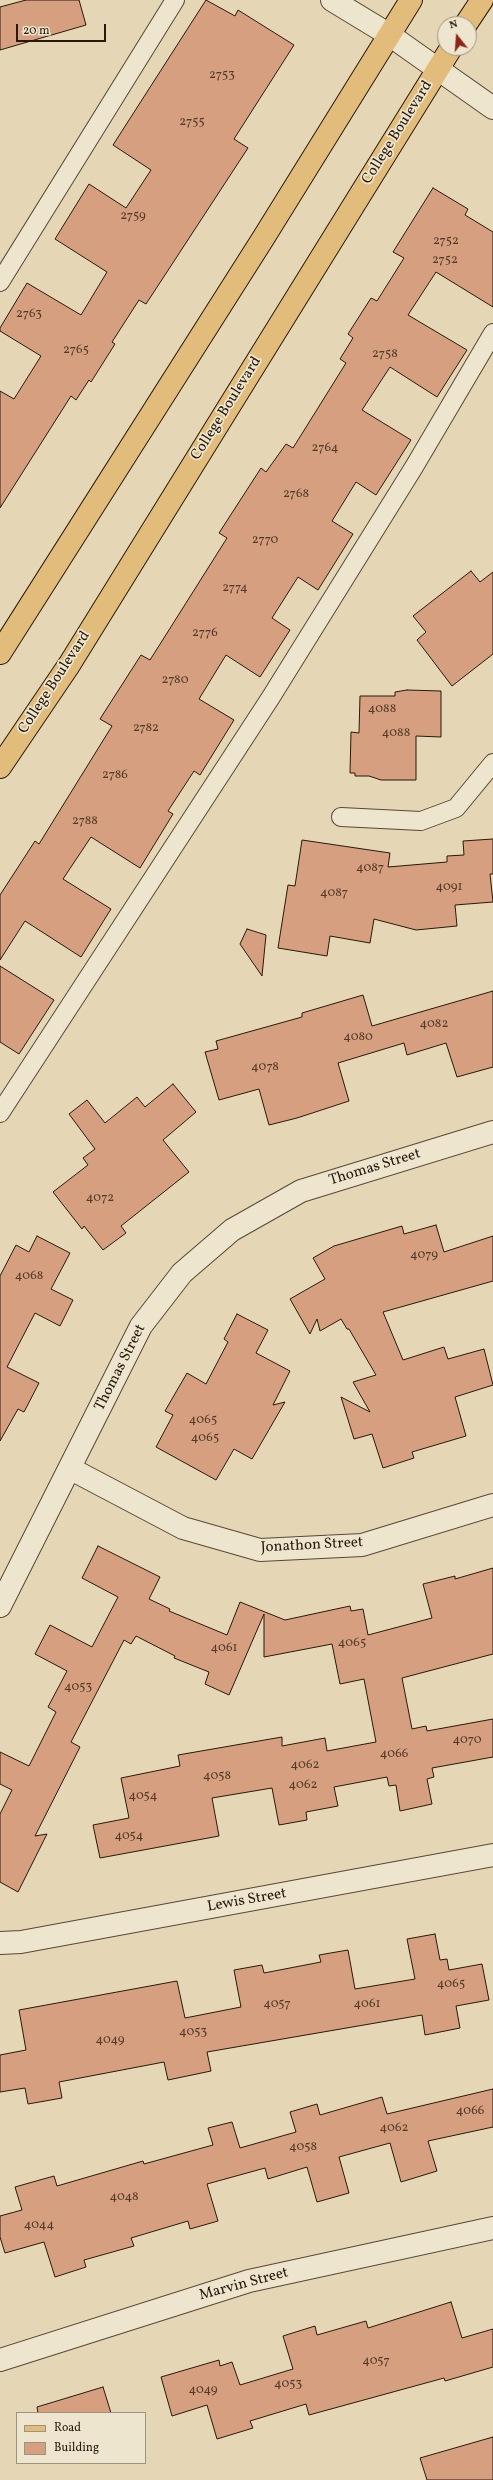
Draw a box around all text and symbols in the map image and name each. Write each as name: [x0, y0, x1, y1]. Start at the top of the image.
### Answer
scale bar: [18, 16, 108, 42]
north arrow: [437, 16, 477, 56]
text: N: [448, 17, 460, 33]
text: 20 m: [23, 23, 50, 39]
house number: 2753: [209, 68, 235, 84]
street label: College Boulevard: [359, 78, 437, 188]
house number: 2755: [179, 115, 205, 131]
house number: 2759: [120, 209, 146, 225]
house number: 2752: [433, 234, 459, 250]
house number: 2752: [432, 253, 458, 269]
house number: 2763: [16, 307, 42, 323]
house number: 2765: [63, 343, 89, 359]
house number: 2758: [372, 347, 398, 363]
street label: College Boulevard: [188, 354, 266, 464]
house number: 2764: [312, 441, 338, 457]
house number: 2768: [283, 487, 309, 503]
house number: 2770: [252, 533, 278, 549]
house number: 2774: [222, 581, 248, 597]
house number: 2776: [192, 626, 218, 642]
street label: College Boulevard: [15, 628, 95, 738]
house number: 2780: [162, 673, 188, 689]
house number: 4088: [368, 702, 396, 718]
house number: 2782: [133, 721, 159, 737]
house number: 4088: [382, 726, 410, 742]
house number: 2786: [102, 768, 128, 784]
house number: 2788: [72, 814, 98, 830]
house number: 4087: [356, 861, 384, 877]
house number: 4091: [435, 880, 463, 896]
house number: 4087: [320, 886, 348, 902]
house number: 4082: [420, 1017, 448, 1033]
house number: 4080: [343, 1030, 373, 1046]
house number: 4078: [251, 1060, 279, 1076]
street label: Thomas Street: [327, 1146, 423, 1190]
house number: 4072: [86, 1191, 114, 1207]
house number: 4079: [410, 1248, 438, 1264]
house number: 4068: [15, 1269, 43, 1285]
street label: Thomas Street: [91, 1322, 151, 1414]
house number: 4065: [189, 1413, 217, 1429]
house number: 4065: [191, 1431, 219, 1447]
street label: Jonathon Street: [260, 1534, 364, 1558]
house number: 4065: [338, 1636, 366, 1652]
house number: 4061: [210, 1641, 238, 1657]
house number: 4053: [64, 1680, 92, 1696]
house number: 4070: [453, 1733, 481, 1749]
house number: 4066: [380, 1747, 408, 1763]
house number: 4062: [290, 1758, 320, 1774]
house number: 4058: [203, 1769, 231, 1785]
house number: 4062: [288, 1778, 318, 1794]
house number: 4054: [128, 1789, 158, 1805]
house number: 4054: [114, 1829, 144, 1845]
street label: Lewis Street: [206, 1885, 288, 1917]
house number: 4065: [437, 1977, 465, 1993]
house number: 4057: [263, 1997, 291, 2013]
house number: 4061: [353, 1997, 381, 2013]
house number: 4053: [179, 2025, 207, 2041]
house number: 4049: [95, 2033, 125, 2049]
house number: 4066: [456, 2104, 484, 2120]
house number: 4062: [379, 2121, 409, 2137]
house number: 4058: [289, 2140, 317, 2156]
house number: 4048: [109, 2190, 139, 2206]
house number: 4044: [24, 2218, 54, 2234]
street label: Marvin Street: [198, 2264, 290, 2306]
house number: 4057: [362, 2354, 390, 2370]
house number: 4053: [274, 2377, 302, 2393]
house number: 4049: [188, 2383, 218, 2399]
legend: [16, 2412, 146, 2464]
text: Road: [54, 2420, 81, 2436]
text: Building: [54, 2440, 99, 2456]

